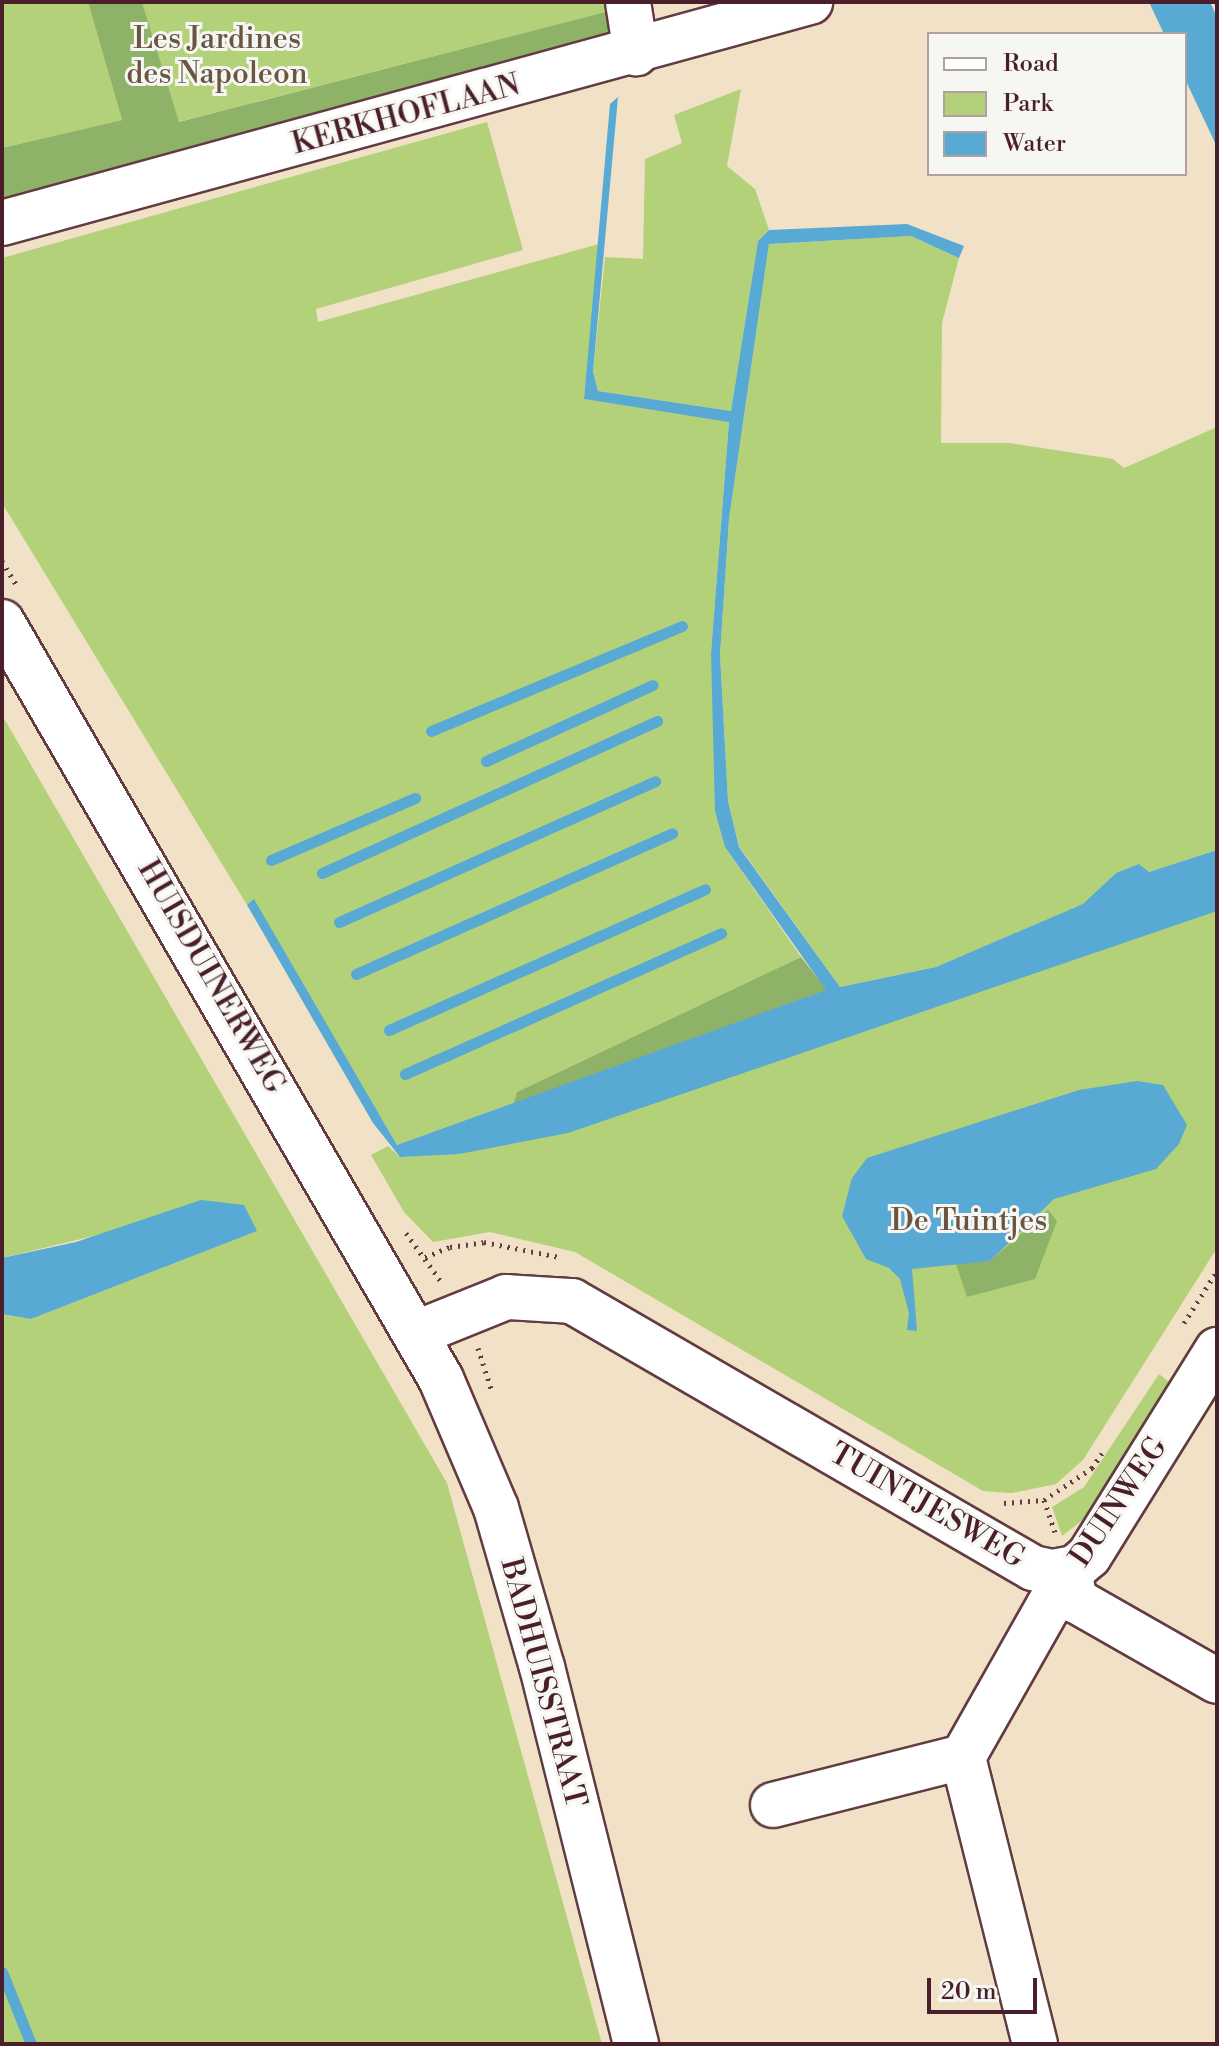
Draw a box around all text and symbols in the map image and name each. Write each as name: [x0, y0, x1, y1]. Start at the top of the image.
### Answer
park label: Les Jardines des Napoleon: [126, 21, 308, 92]
legend: [927, 32, 1187, 176]
text: Road: [1003, 49, 1059, 79]
street label: KERKHOFLAAN: [288, 67, 524, 163]
text: Park: [1003, 89, 1053, 119]
text: Water: [1003, 129, 1066, 159]
street label: HUISDUINERWEG: [129, 854, 293, 1100]
park label: De Tuintjes: [891, 1203, 1047, 1239]
street label: DUINWEG: [1063, 1430, 1175, 1574]
street label: TUINTJESWEG: [823, 1436, 1031, 1576]
street label: BADHUISSTRAAT: [492, 1554, 594, 1812]
scale bar: [931, 1962, 1041, 2012]
text: 20 m: [941, 1977, 997, 2007]

